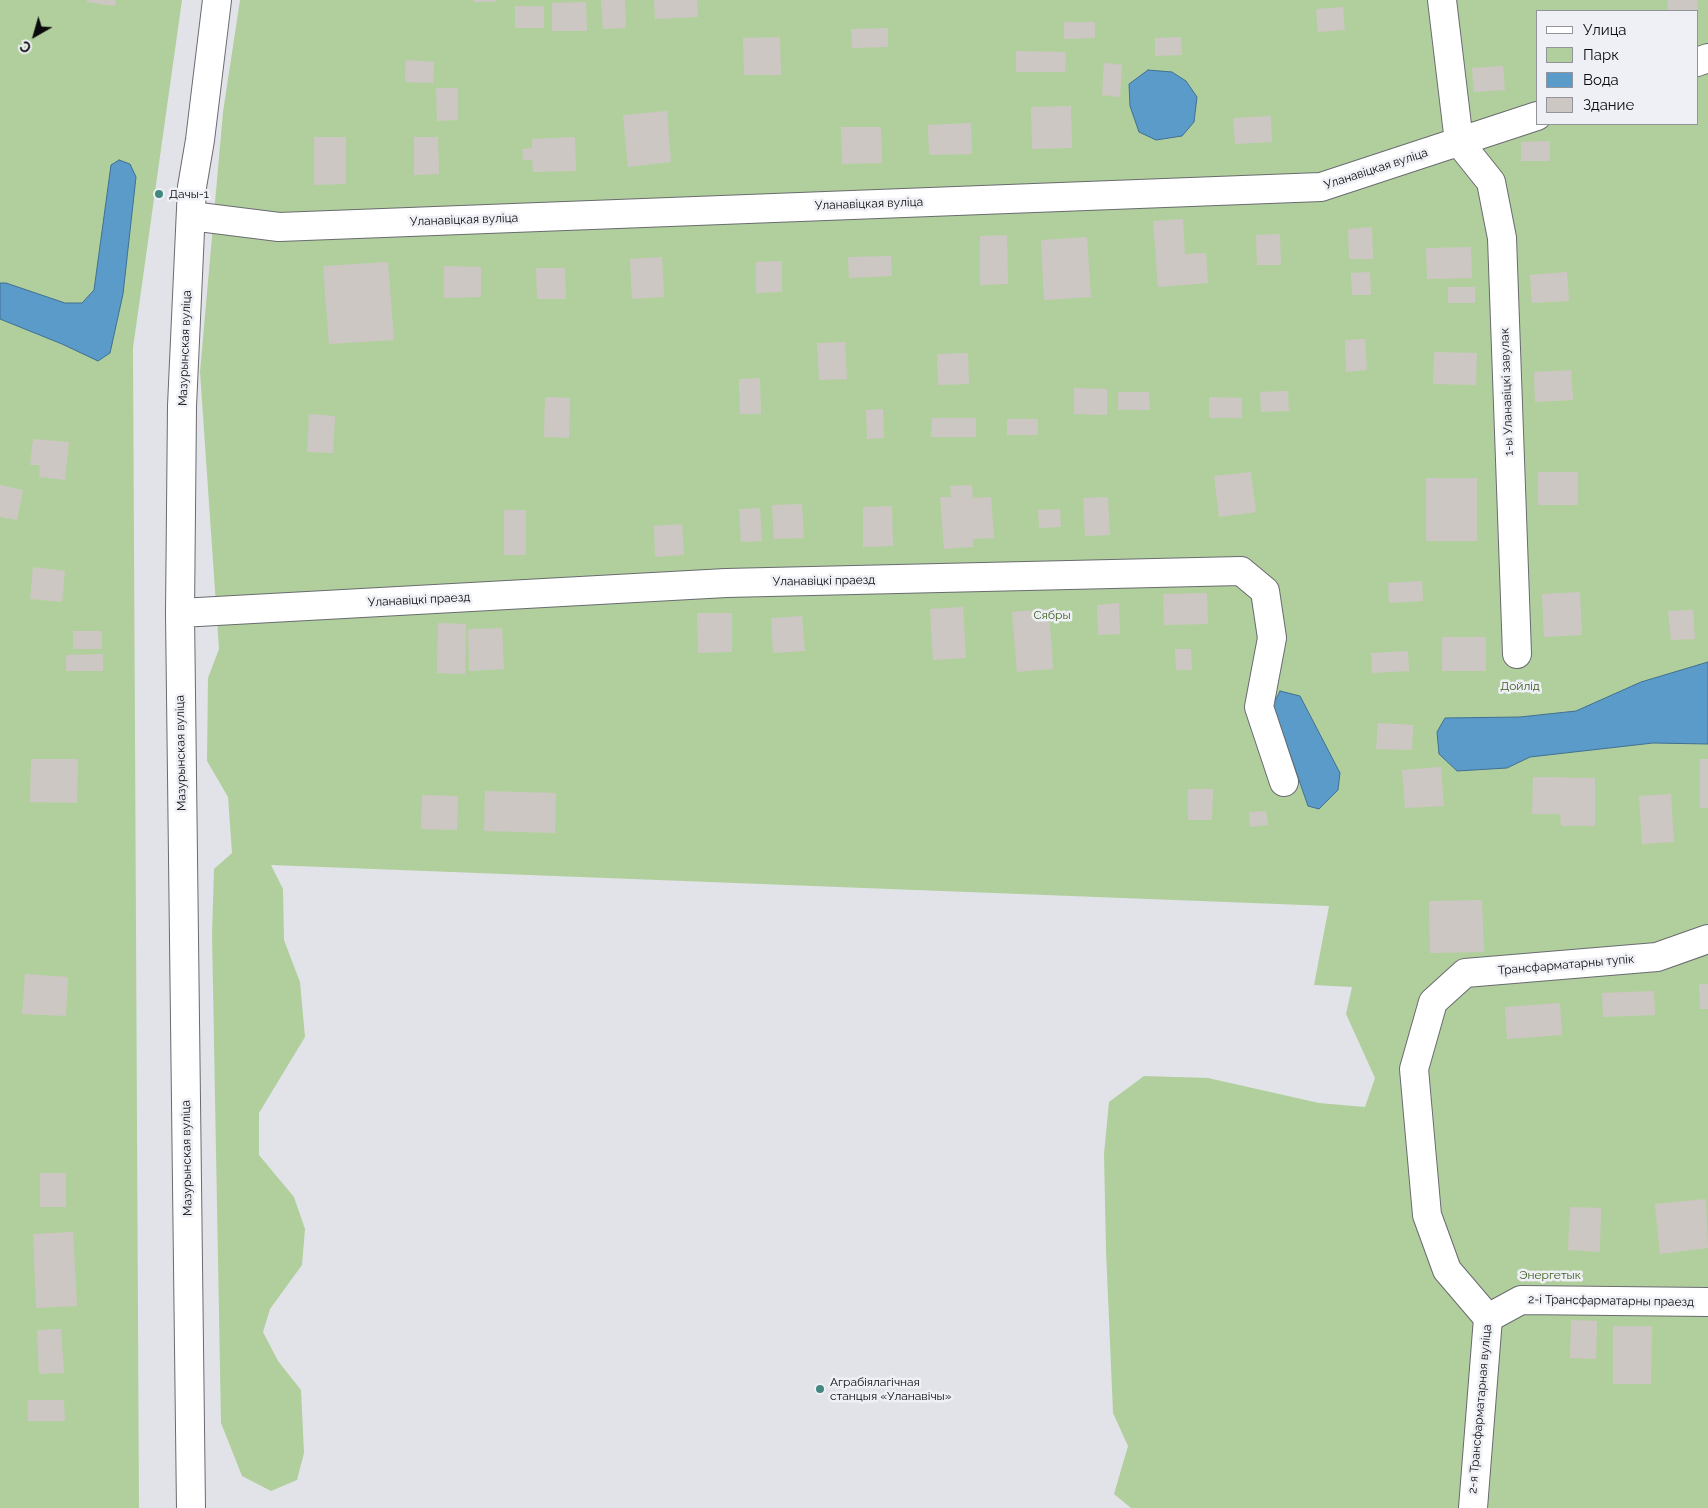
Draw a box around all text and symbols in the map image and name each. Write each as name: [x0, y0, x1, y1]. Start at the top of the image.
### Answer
north arrow: [10, 10, 60, 60]
legend: [1536, 10, 1698, 125]
text: Улица: [1583, 21, 1627, 39]
text: С: [17, 38, 34, 56]
text: Парк: [1583, 46, 1619, 64]
text: Вода: [1583, 71, 1619, 89]
text: Здание: [1583, 96, 1634, 114]
street label: Уланавіцкая вуліца: [1322, 145, 1430, 193]
place label: Дачы-1: [169, 187, 209, 201]
marker: Дачы-1: [153, 188, 165, 200]
street label: Уланавіцкая вуліца: [815, 195, 923, 213]
street label: Уланавіцкая вуліца: [410, 211, 518, 229]
street label: Мазурынская вуліца: [176, 290, 194, 406]
street label: 1-ы Уланавіцкі завулак: [1498, 328, 1516, 456]
street label: Уланавіцкі праезд: [773, 573, 875, 589]
street label: Уланавіцкі праезд: [367, 590, 471, 610]
park label: Сябры: [1033, 608, 1071, 622]
park label: Дойлід: [1500, 679, 1540, 693]
street label: Мазурынская вуліца: [173, 695, 189, 811]
street label: Трансфарматарны тупік: [1497, 952, 1635, 978]
street label: Мазурынская вуліца: [179, 1100, 195, 1216]
park label: Энергетык: [1519, 1268, 1581, 1282]
street label: 2-і Трансфарматарны праезд: [1528, 1292, 1694, 1310]
street label: 2-я Трансфарматарная вуліца: [1465, 1324, 1495, 1494]
place label: Аграбіялагічная станцыя «Уланавічы»: [830, 1375, 952, 1403]
marker: Аграбіялагічная станцыя «Уланавічы»: [814, 1383, 826, 1395]

